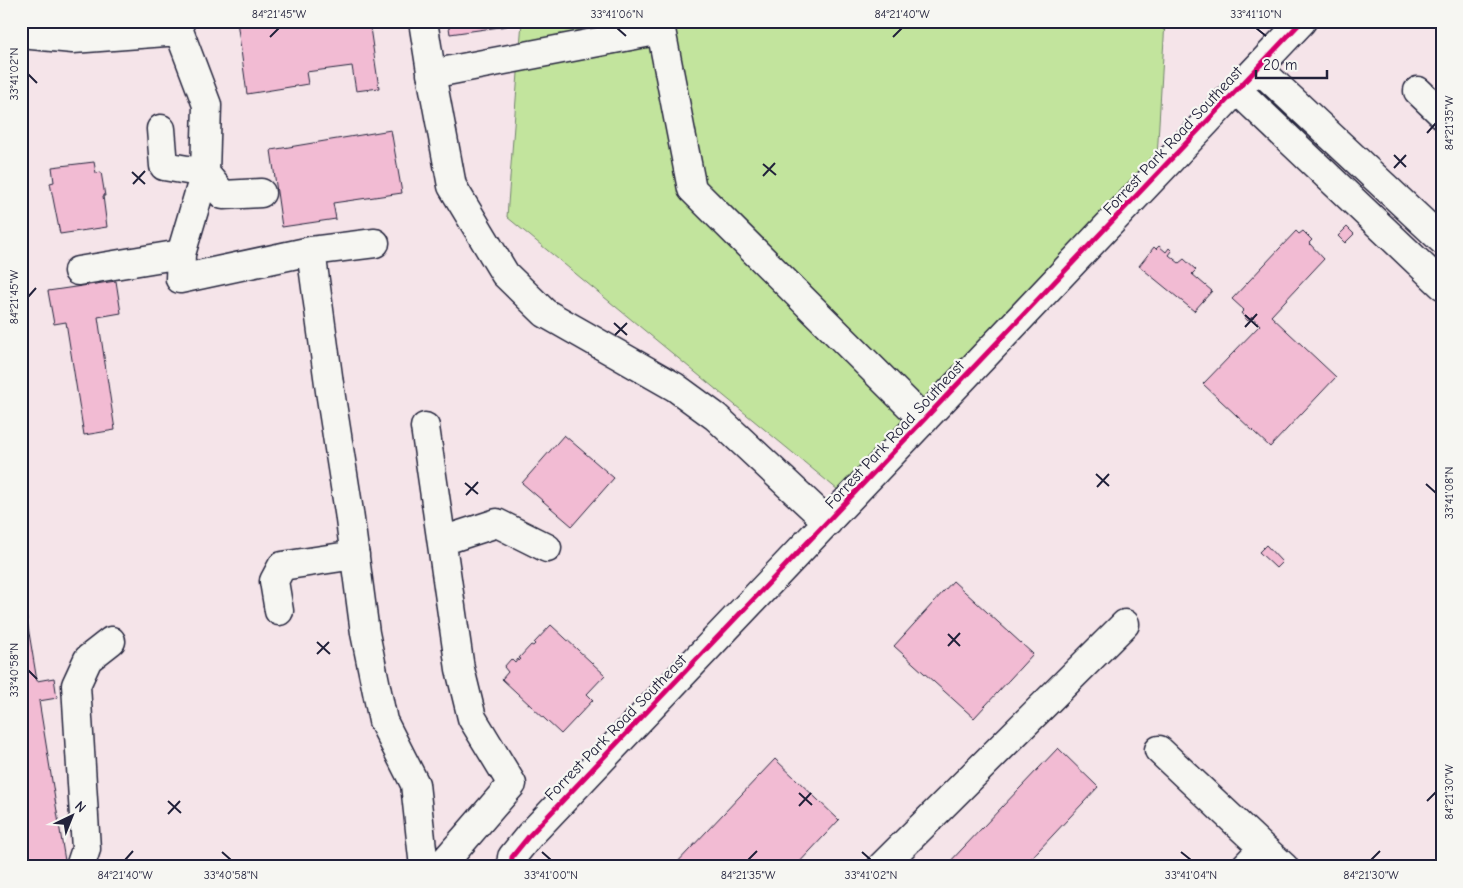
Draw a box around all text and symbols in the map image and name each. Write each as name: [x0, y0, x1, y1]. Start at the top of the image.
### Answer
text: 84°21'45"W: [252, 7, 307, 21]
text: 33°41'06"N: [590, 7, 644, 21]
text: 84°21'40"W: [874, 7, 930, 21]
text: 33°41'10"N: [1230, 7, 1282, 21]
text: 33°41'02"N: [7, 48, 21, 100]
scale bar: [1256, 48, 1327, 80]
text: 20 m: [1263, 56, 1297, 74]
street label: Forrest Park Road Southeast: [1099, 63, 1246, 218]
text: 84°21'35"W: [1442, 95, 1456, 150]
text: 84°21'45"W: [7, 269, 21, 324]
street label: Forrest Park Road Southeast: [821, 357, 968, 512]
text: 33°41'08"N: [1442, 467, 1456, 519]
text: 33°40'58"N: [7, 643, 21, 697]
street label: Forrest Park Road Southeast: [541, 651, 690, 804]
text: 84°21'30"W: [1442, 764, 1456, 820]
north arrow: [48, 790, 98, 840]
text: N: [71, 798, 90, 816]
text: 84°21'40"W: [97, 868, 153, 882]
text: 33°40'58"N: [204, 868, 258, 882]
text: 33°41'00"N: [524, 868, 578, 882]
text: 84°21'35"W: [721, 868, 776, 882]
text: 33°41'02"N: [845, 868, 897, 882]
text: 33°41'04"N: [1165, 868, 1217, 882]
text: 84°21'30"W: [1343, 868, 1399, 882]

